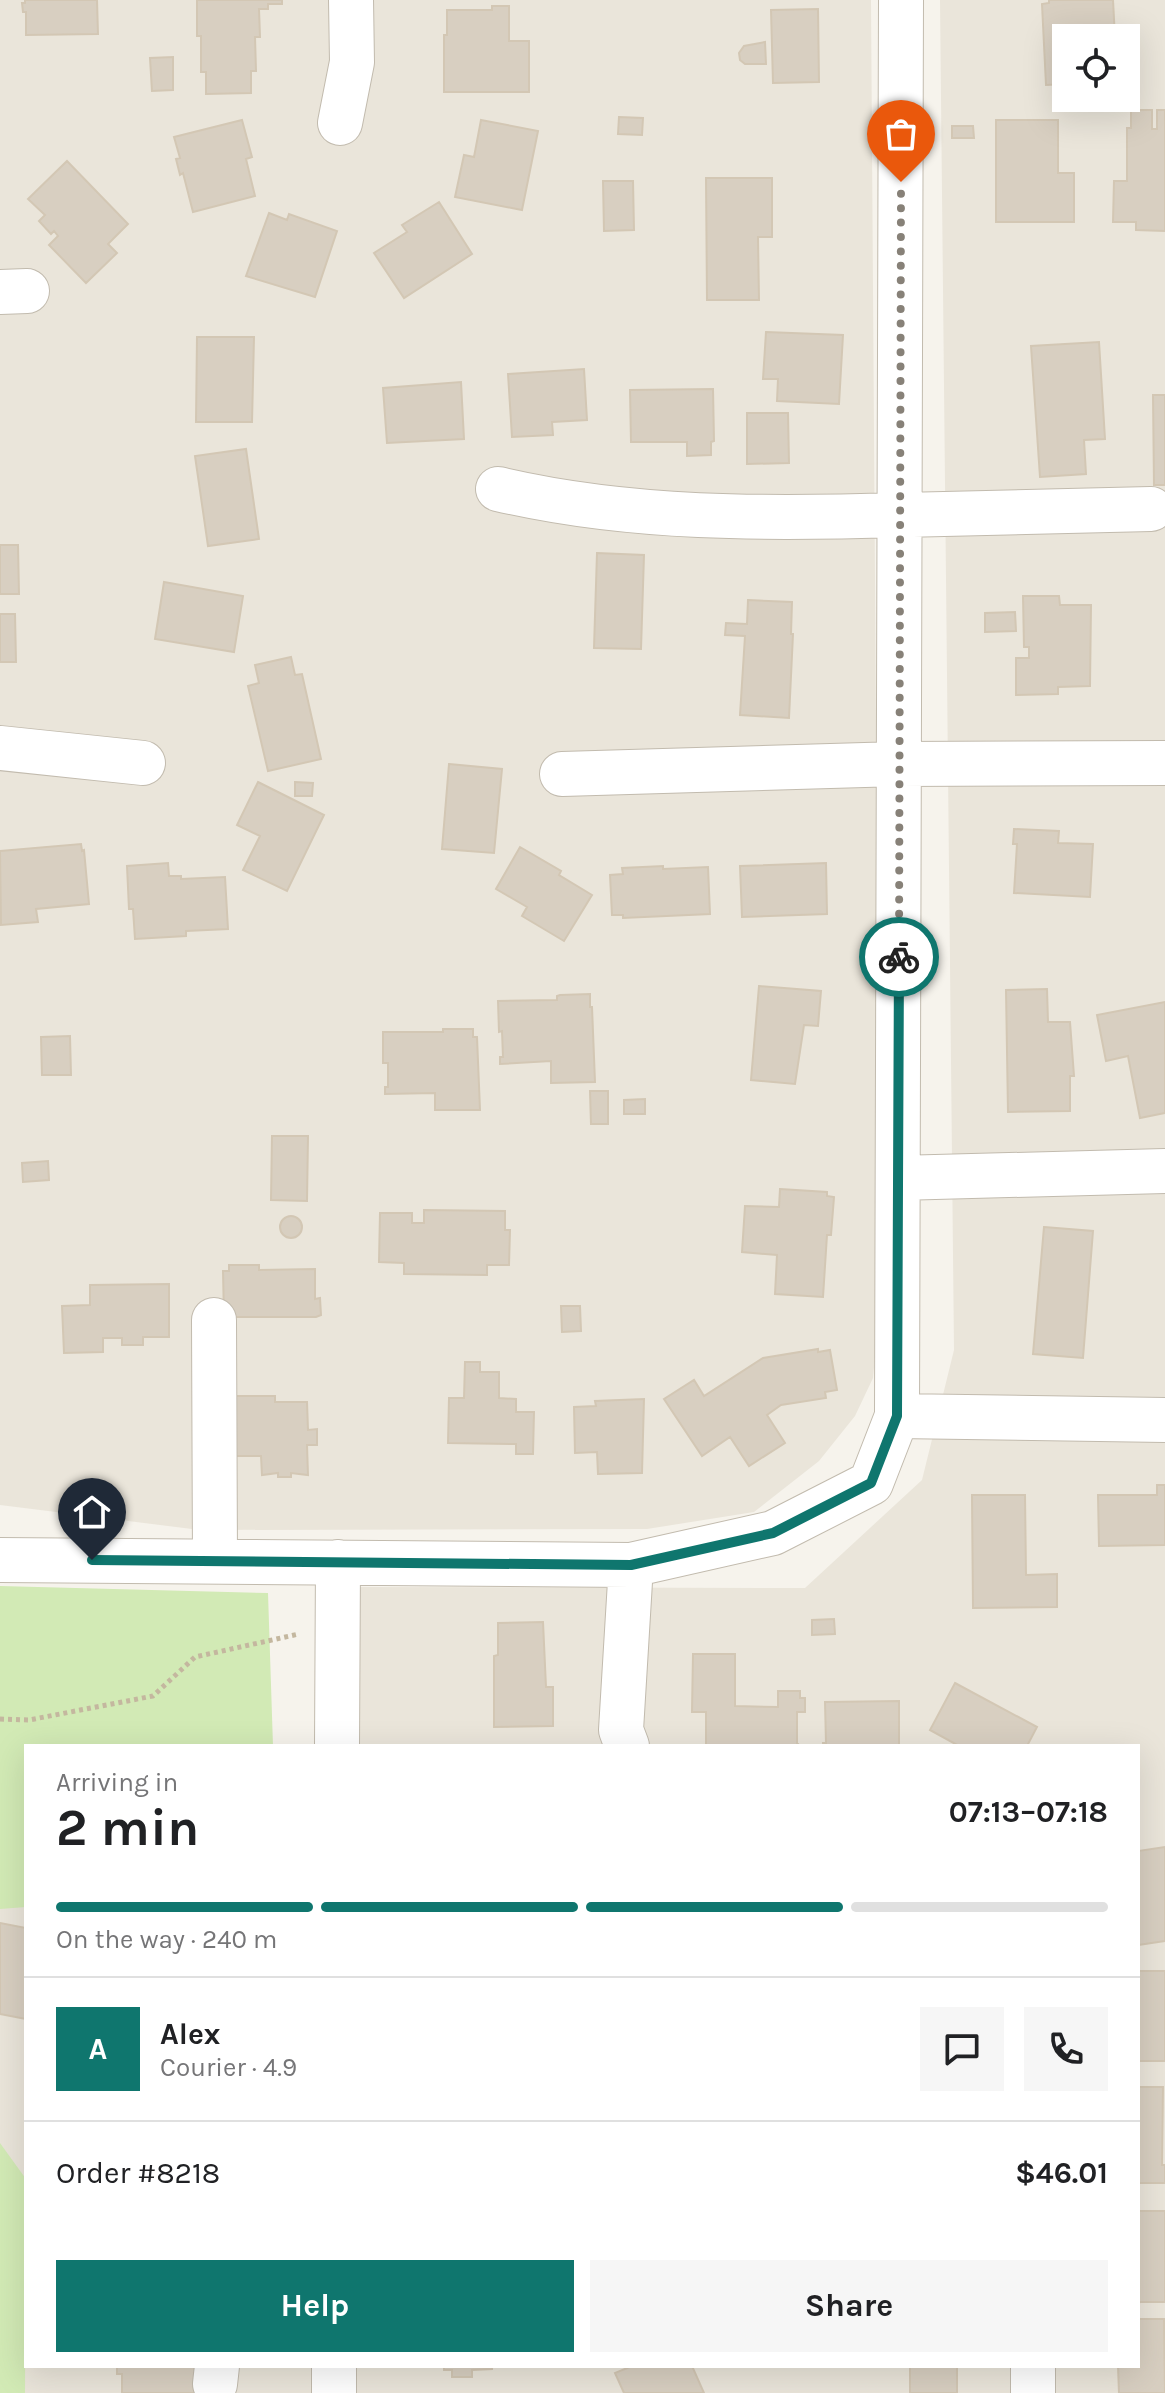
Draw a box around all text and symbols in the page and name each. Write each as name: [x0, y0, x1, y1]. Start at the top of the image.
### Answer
map controls: [1052, 24, 1140, 112]
button: locate: [1052, 24, 1140, 112]
pin: [867, 100, 935, 182]
icon: bag: [879, 112, 923, 156]
courier: [859, 917, 939, 997]
icon: bike: [877, 935, 921, 979]
pin: [58, 1478, 126, 1560]
icon: home: [70, 1490, 114, 1534]
text: Arriving in: [56, 1767, 178, 1798]
text: 07:13–07:18: [949, 1794, 1108, 1830]
text: 2 min: [56, 1797, 199, 1858]
text: On the way · 240 m: [56, 1924, 277, 1955]
button: chat: [920, 2007, 1004, 2091]
button: phone: [1024, 2007, 1108, 2091]
text: Alex: [160, 2016, 220, 2052]
text: A: [89, 2031, 107, 2067]
text: Courier · 4.9: [160, 2052, 297, 2083]
text: Order #8218: [56, 2155, 220, 2191]
text: $46.01: [1015, 2155, 1108, 2191]
button: Help: [56, 2260, 574, 2352]
button: Share: [590, 2260, 1108, 2352]

